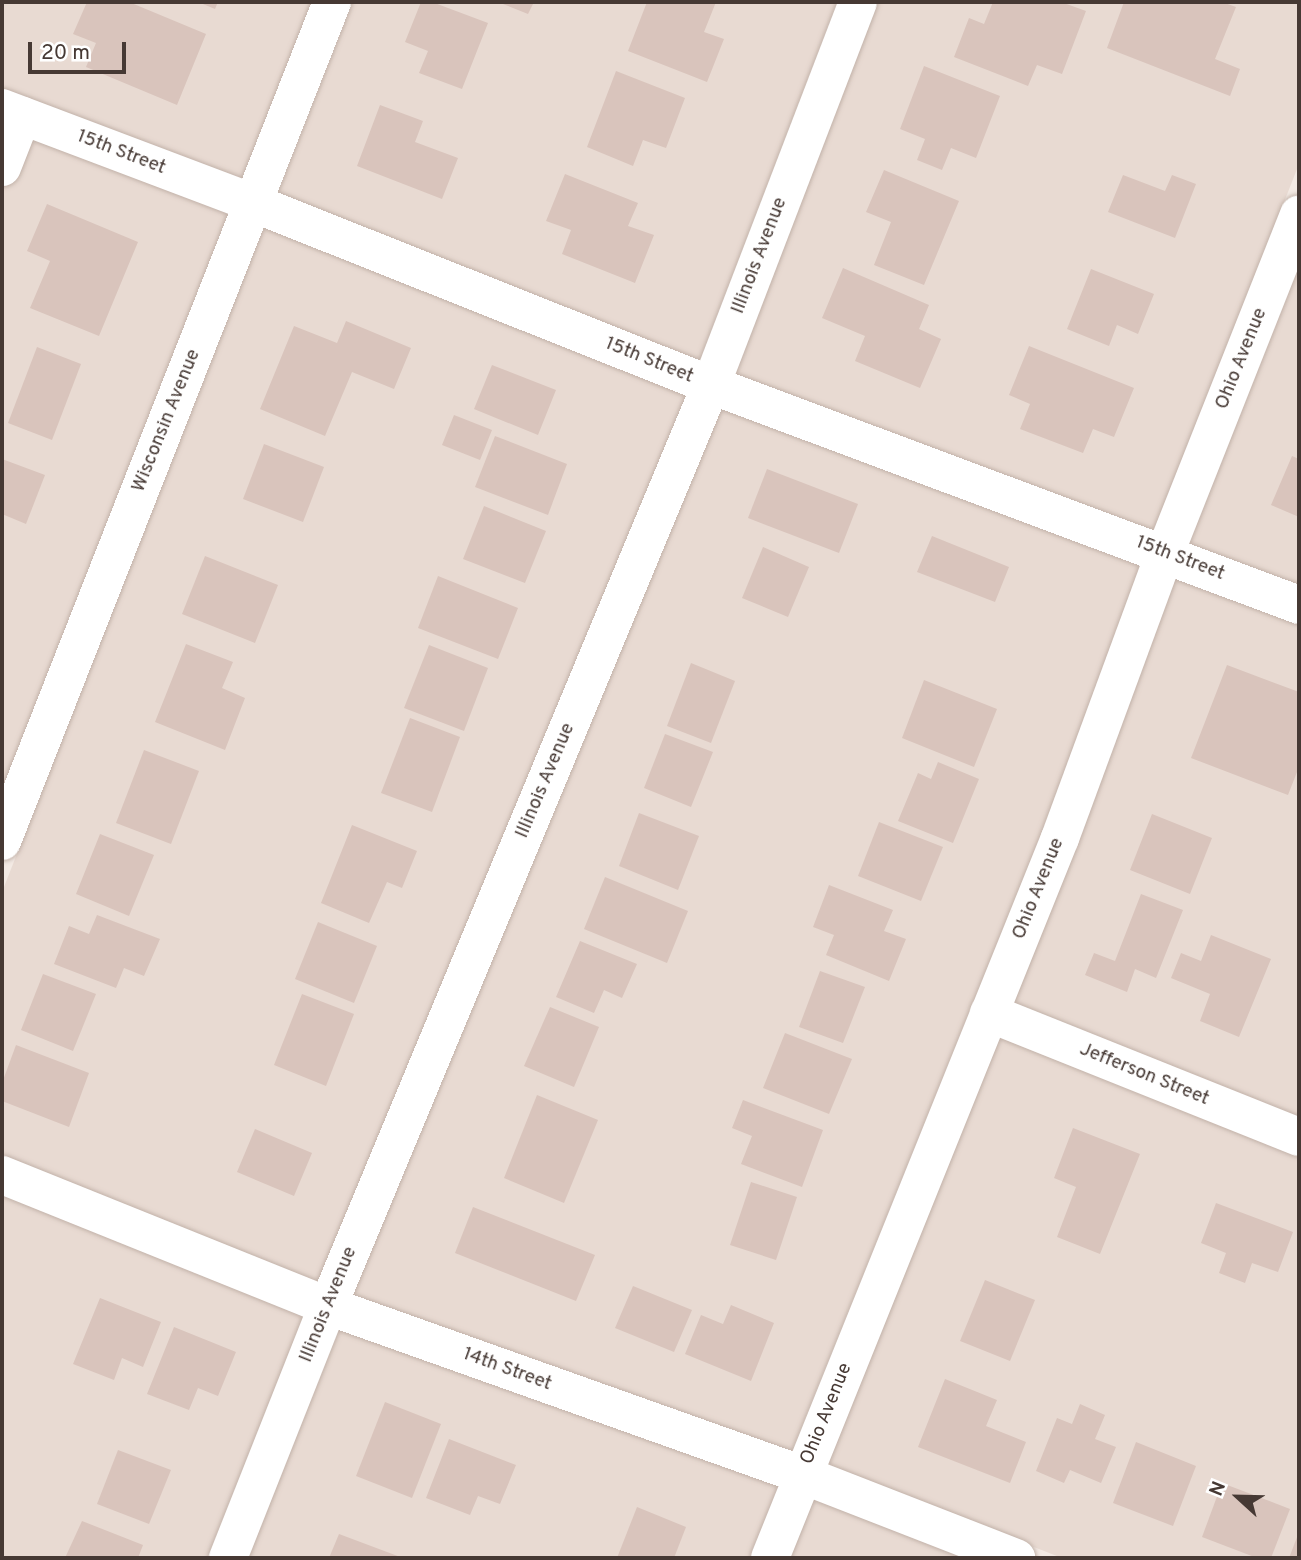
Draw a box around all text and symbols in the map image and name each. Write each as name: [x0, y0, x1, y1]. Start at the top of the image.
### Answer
scale bar: [32, 28, 130, 72]
text: 20 m: [41, 40, 90, 67]
street label: 15th Street: [73, 126, 169, 180]
street label: Illinois Avenue: [727, 194, 793, 318]
street label: Ohio Avenue: [1211, 305, 1273, 413]
street label: 15th Street: [602, 333, 696, 389]
street label: Wisconsin Avenue: [128, 346, 206, 496]
street label: 15th Street: [1132, 532, 1228, 586]
street label: Illinois Avenue: [511, 720, 581, 842]
street label: Ohio Avenue: [1008, 835, 1070, 943]
street label: Jefferson Street: [1076, 1039, 1212, 1111]
street label: Illinois Avenue: [295, 1243, 363, 1367]
street label: 14th Street: [460, 1343, 554, 1397]
street label: Ohio Avenue: [796, 1360, 858, 1468]
north arrow: [1203, 1462, 1273, 1532]
text: N: [1205, 1478, 1232, 1500]

